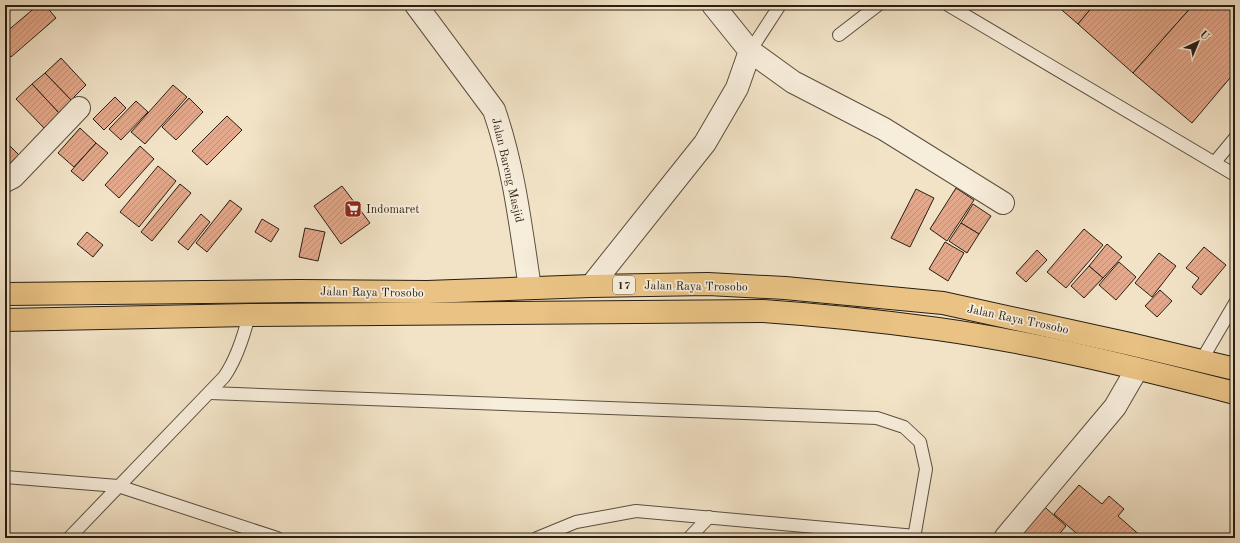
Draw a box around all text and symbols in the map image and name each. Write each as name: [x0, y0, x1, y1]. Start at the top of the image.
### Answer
north arrow: [1178, 22, 1218, 62]
text: U: [1197, 29, 1211, 43]
street label: Jalan Bareng Masjid: [489, 117, 525, 224]
supermarket icon: Indomaret: [343, 199, 363, 219]
place label: Indomaret: [366, 204, 420, 216]
road number: 17: [613, 276, 635, 294]
street label: Jalan Raya Trosobo: [644, 280, 748, 294]
street label: Jalan Raya Trosobo: [320, 286, 424, 300]
street label: Jalan Raya Trosobo: [966, 303, 1070, 337]

